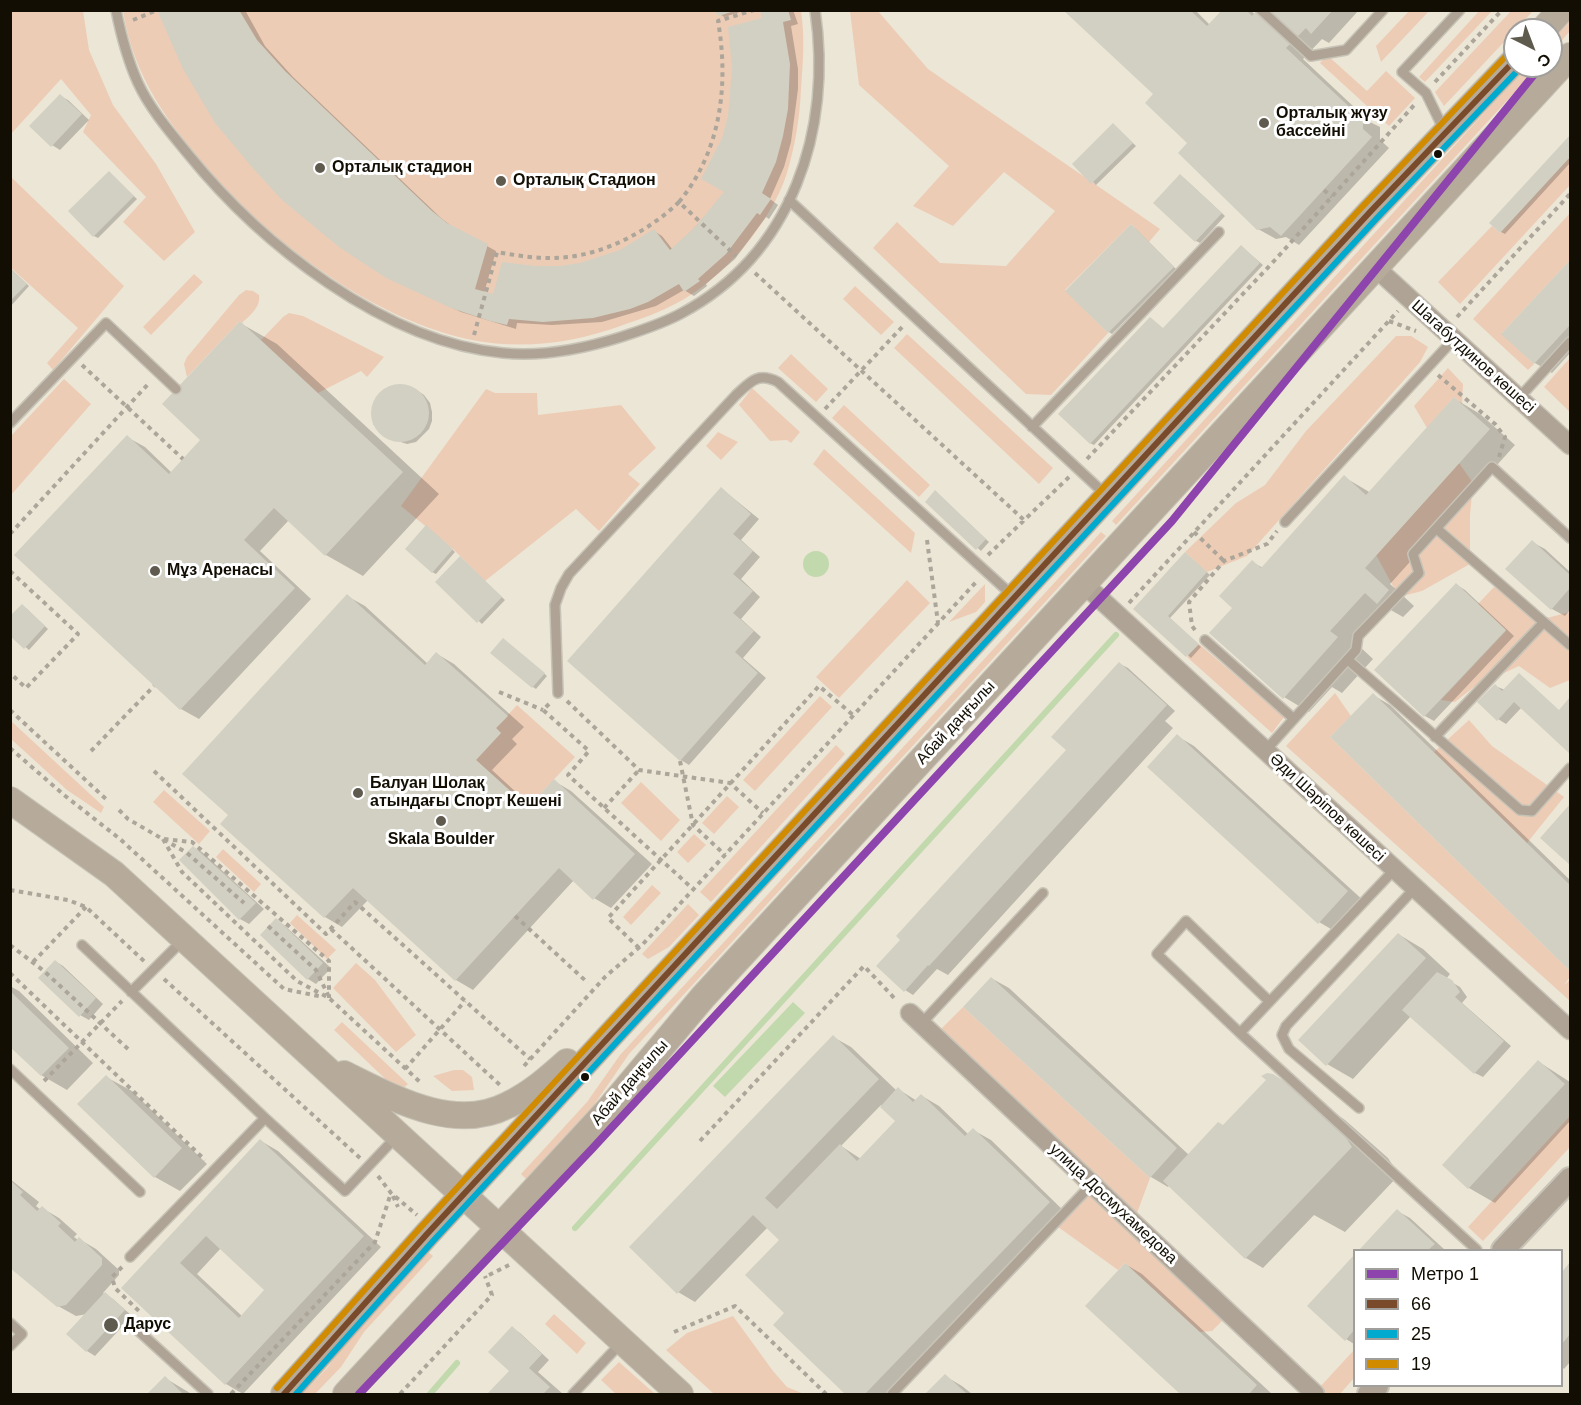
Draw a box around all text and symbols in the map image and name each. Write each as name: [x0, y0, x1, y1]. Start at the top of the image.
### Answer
north arrow: [1503, 18, 1563, 78]
text: С: [1534, 50, 1554, 70]
place label: Орталық жүзу бассейні: [1276, 104, 1388, 142]
marker: Орталық жүзу бассейні: [1257, 116, 1271, 130]
unlabelled marker: [1432, 148, 1444, 160]
place label: Орталық стадион: [332, 158, 472, 178]
marker: Орталық стадион: [313, 161, 327, 175]
place label: Орталық Стадион: [513, 171, 656, 191]
marker: Орталық Стадион: [494, 174, 508, 188]
street label: Шагабутдинов көшесі: [1407, 296, 1539, 418]
place label: Мұз Аренасы: [167, 561, 273, 581]
marker: Мұз Аренасы: [148, 564, 162, 578]
street label: Абай даңғылы: [912, 677, 1000, 769]
street label: Әди Шәріпов көшесі: [1265, 750, 1389, 866]
place label: Балуан Шолақ атындағы Спорт Кешені: [370, 774, 562, 812]
marker: Балуан Шолақ атындағы Спорт Кешені: [351, 786, 365, 800]
marker: Skala Boulder: [434, 814, 448, 828]
place label: Skala Boulder: [388, 830, 494, 850]
street label: Абай даңғылы: [588, 1036, 672, 1130]
unlabelled marker: [579, 1071, 591, 1083]
street label: улица Досмухамедова: [1045, 1140, 1181, 1268]
legend: [1353, 1249, 1563, 1387]
text: Метро 1: [1411, 1264, 1479, 1284]
text: 66: [1411, 1294, 1431, 1314]
place label: Дарус: [124, 1315, 171, 1335]
marker: Дарус: [102, 1316, 120, 1334]
text: 25: [1411, 1324, 1431, 1344]
text: 19: [1411, 1354, 1431, 1374]

